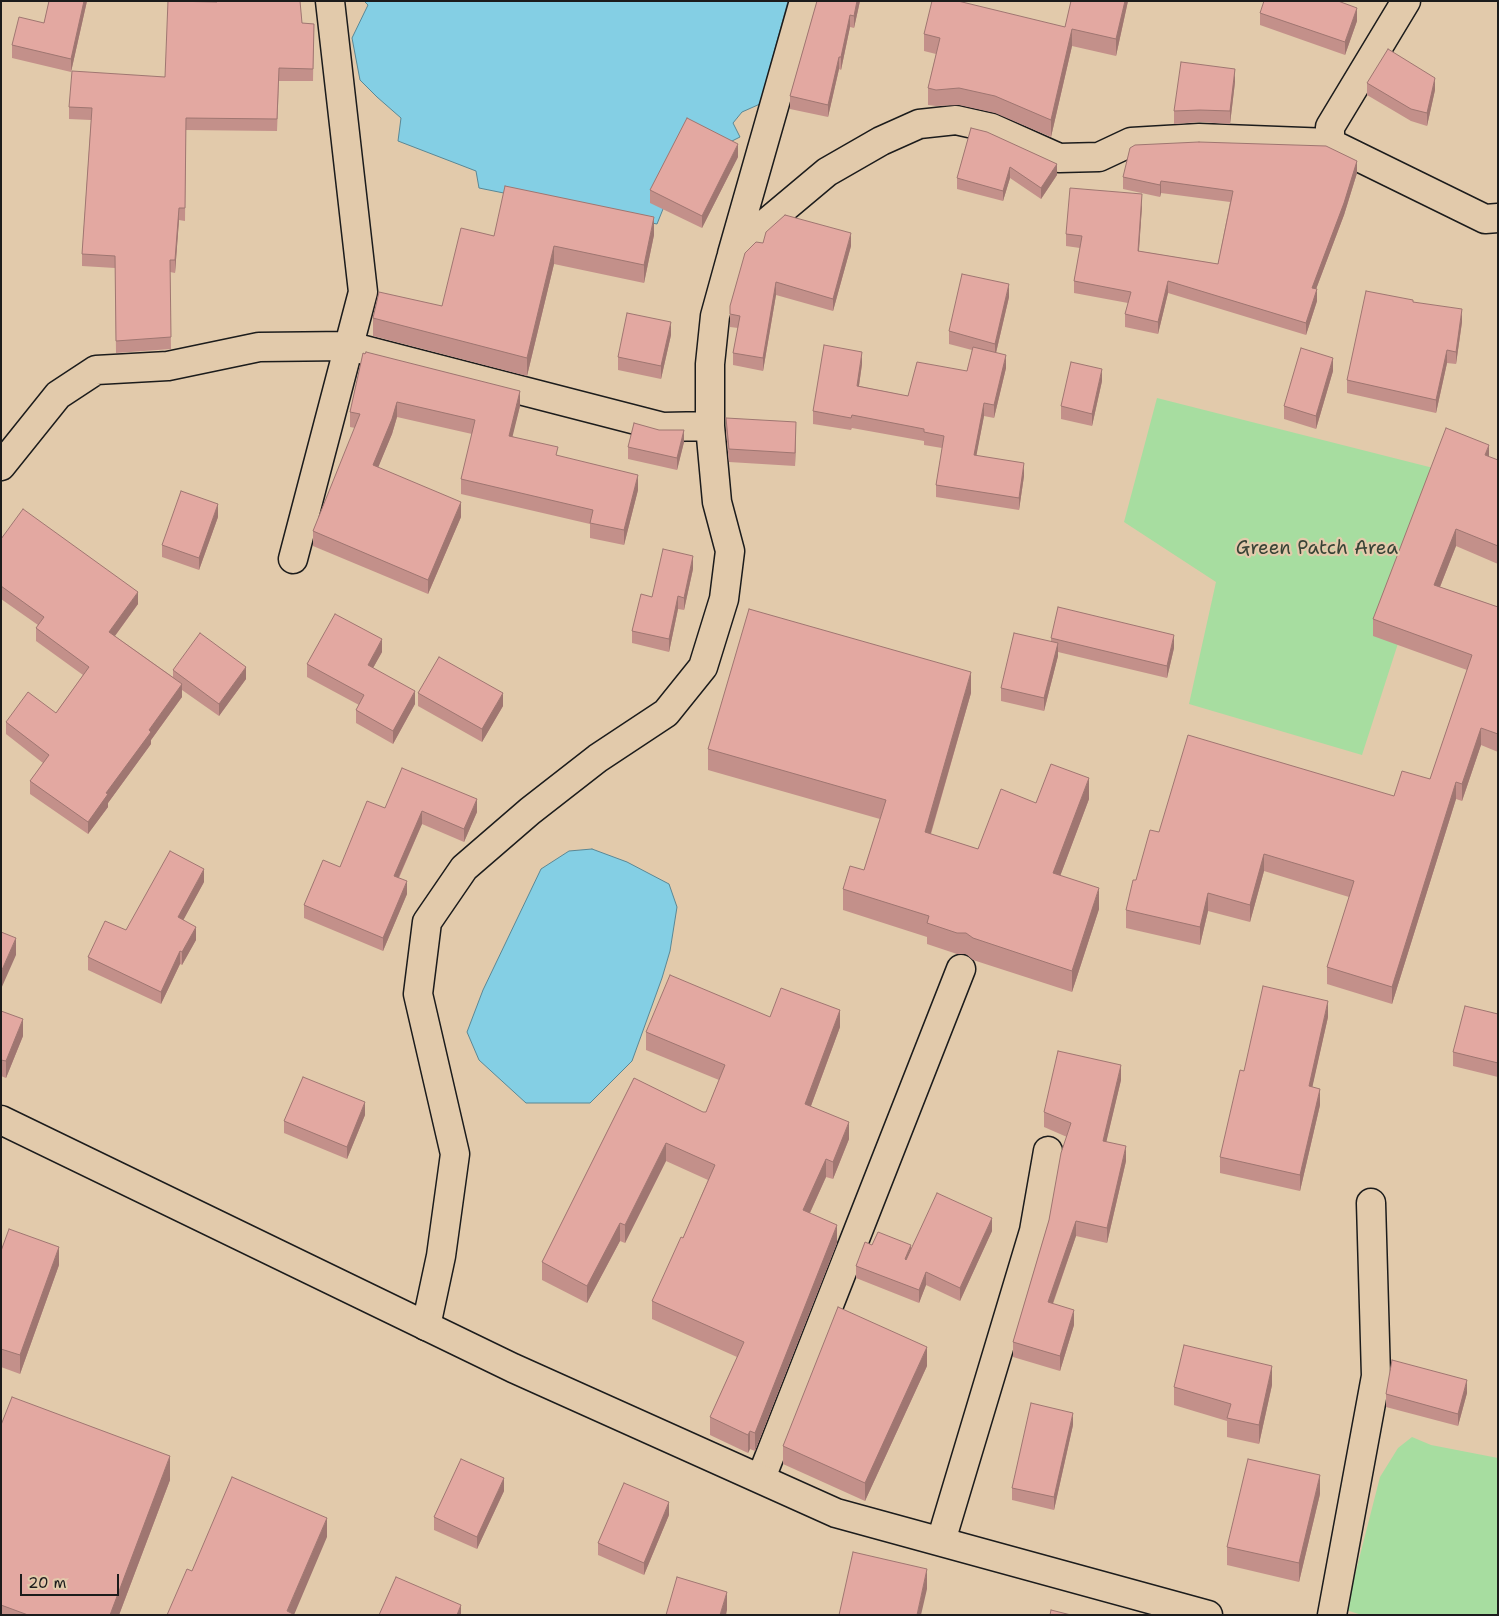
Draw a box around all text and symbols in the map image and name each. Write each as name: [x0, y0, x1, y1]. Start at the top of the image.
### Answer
park label: Green Patch Area: [1236, 538, 1398, 560]
scale bar: [22, 1564, 121, 1596]
text: 20 m: [28, 1573, 67, 1593]

